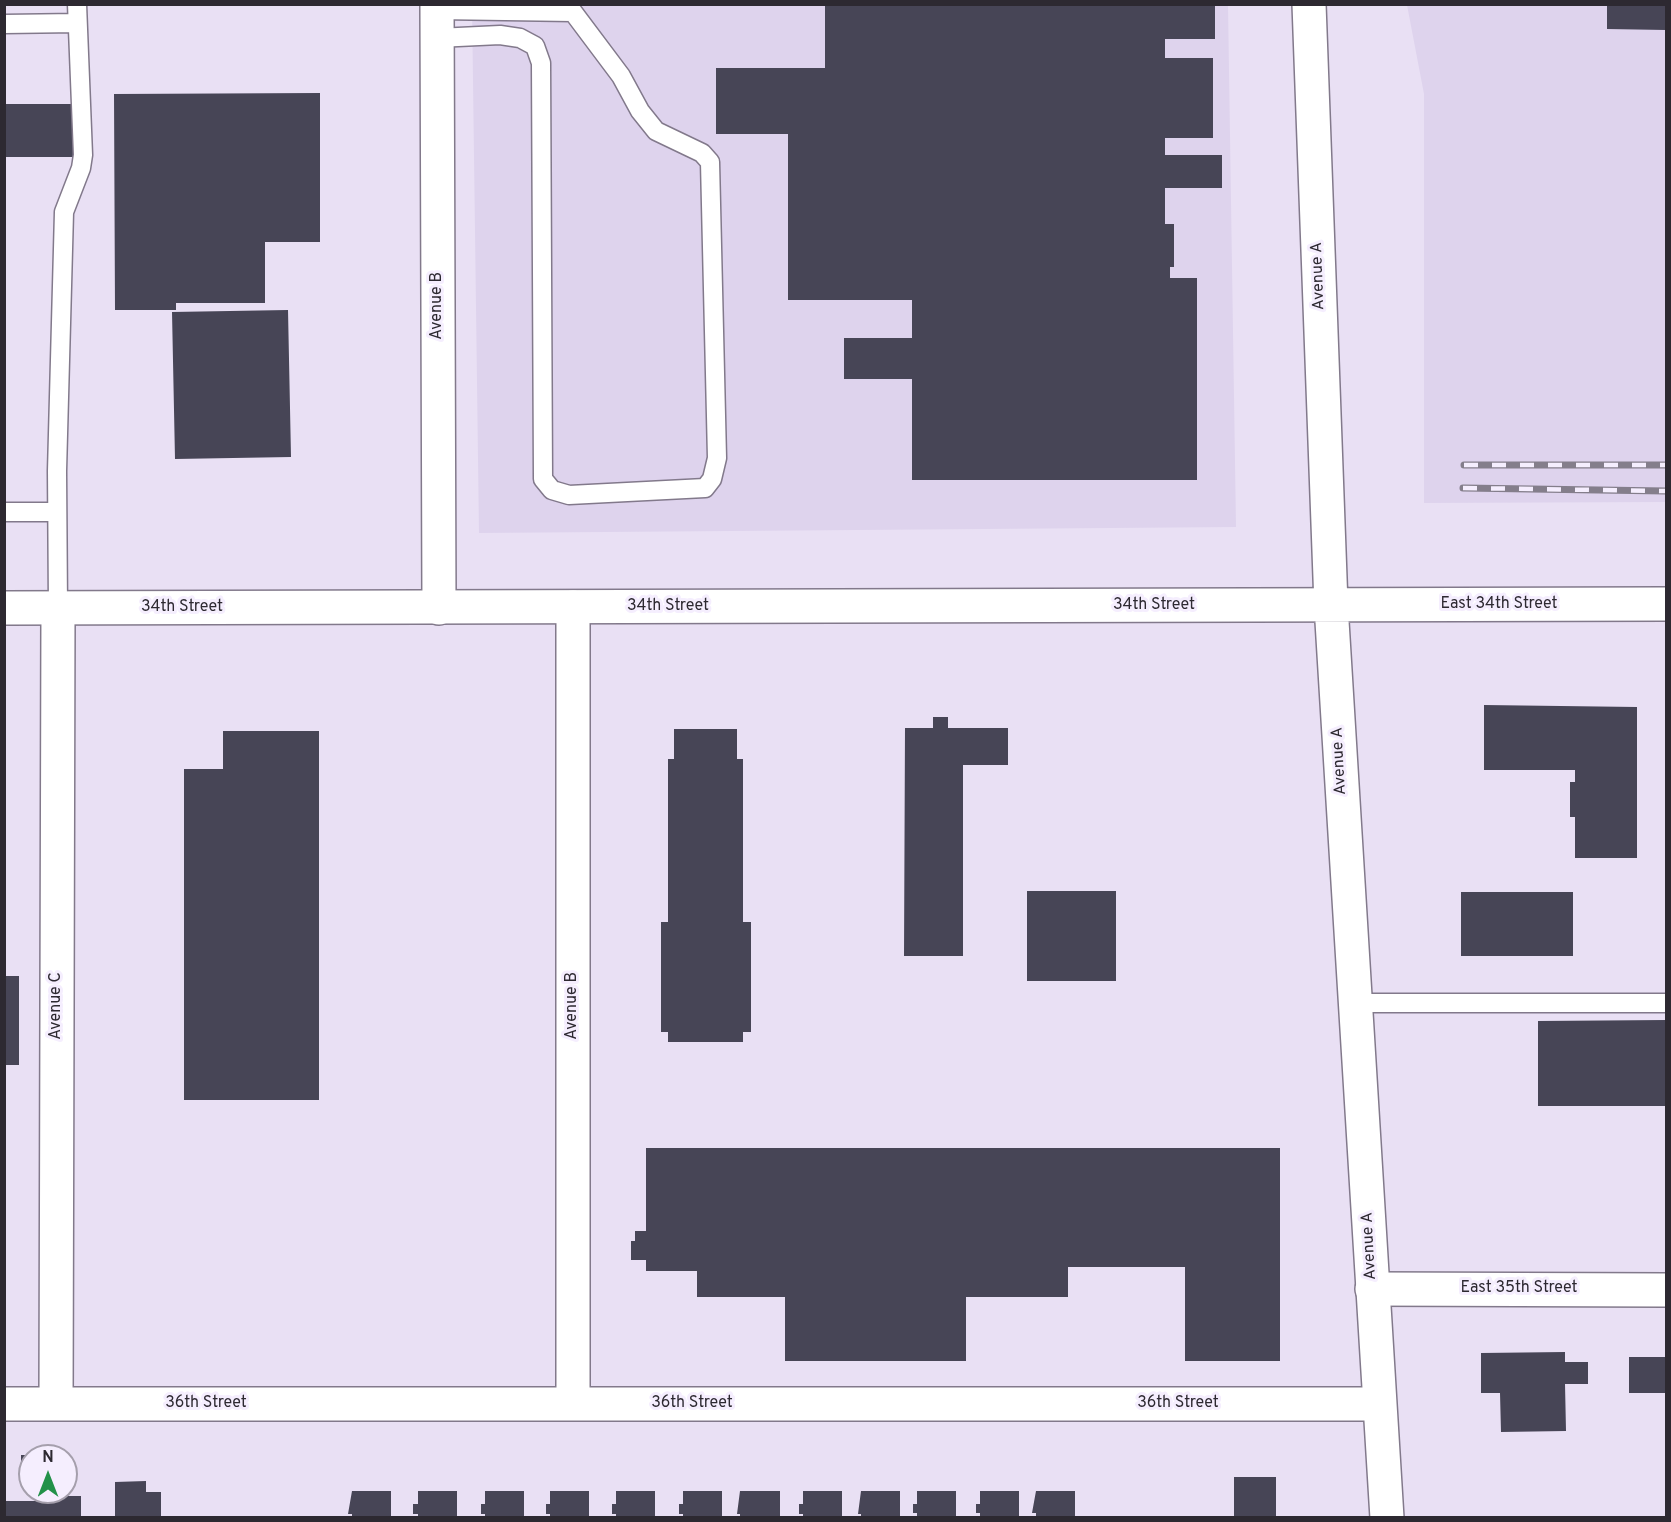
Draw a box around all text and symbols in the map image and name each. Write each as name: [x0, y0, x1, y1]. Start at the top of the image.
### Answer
street label: Avenue A: [1308, 242, 1330, 310]
street label: Avenue B: [428, 272, 448, 340]
street label: East 34th Street: [1440, 595, 1558, 615]
street label: 34th Street: [1113, 596, 1195, 616]
street label: 34th Street: [627, 597, 709, 617]
street label: 34th Street: [141, 598, 223, 618]
street label: Avenue A: [1329, 726, 1351, 796]
street label: Avenue C: [47, 972, 67, 1040]
street label: Avenue B: [563, 972, 583, 1040]
street label: Avenue A: [1359, 1211, 1381, 1281]
street label: East 35th Street: [1460, 1279, 1578, 1299]
street label: 36th Street: [165, 1394, 247, 1414]
street label: 36th Street: [651, 1394, 733, 1414]
street label: 36th Street: [1137, 1394, 1219, 1414]
north arrow: [18, 1444, 78, 1504]
text: N: [42, 1448, 54, 1468]

